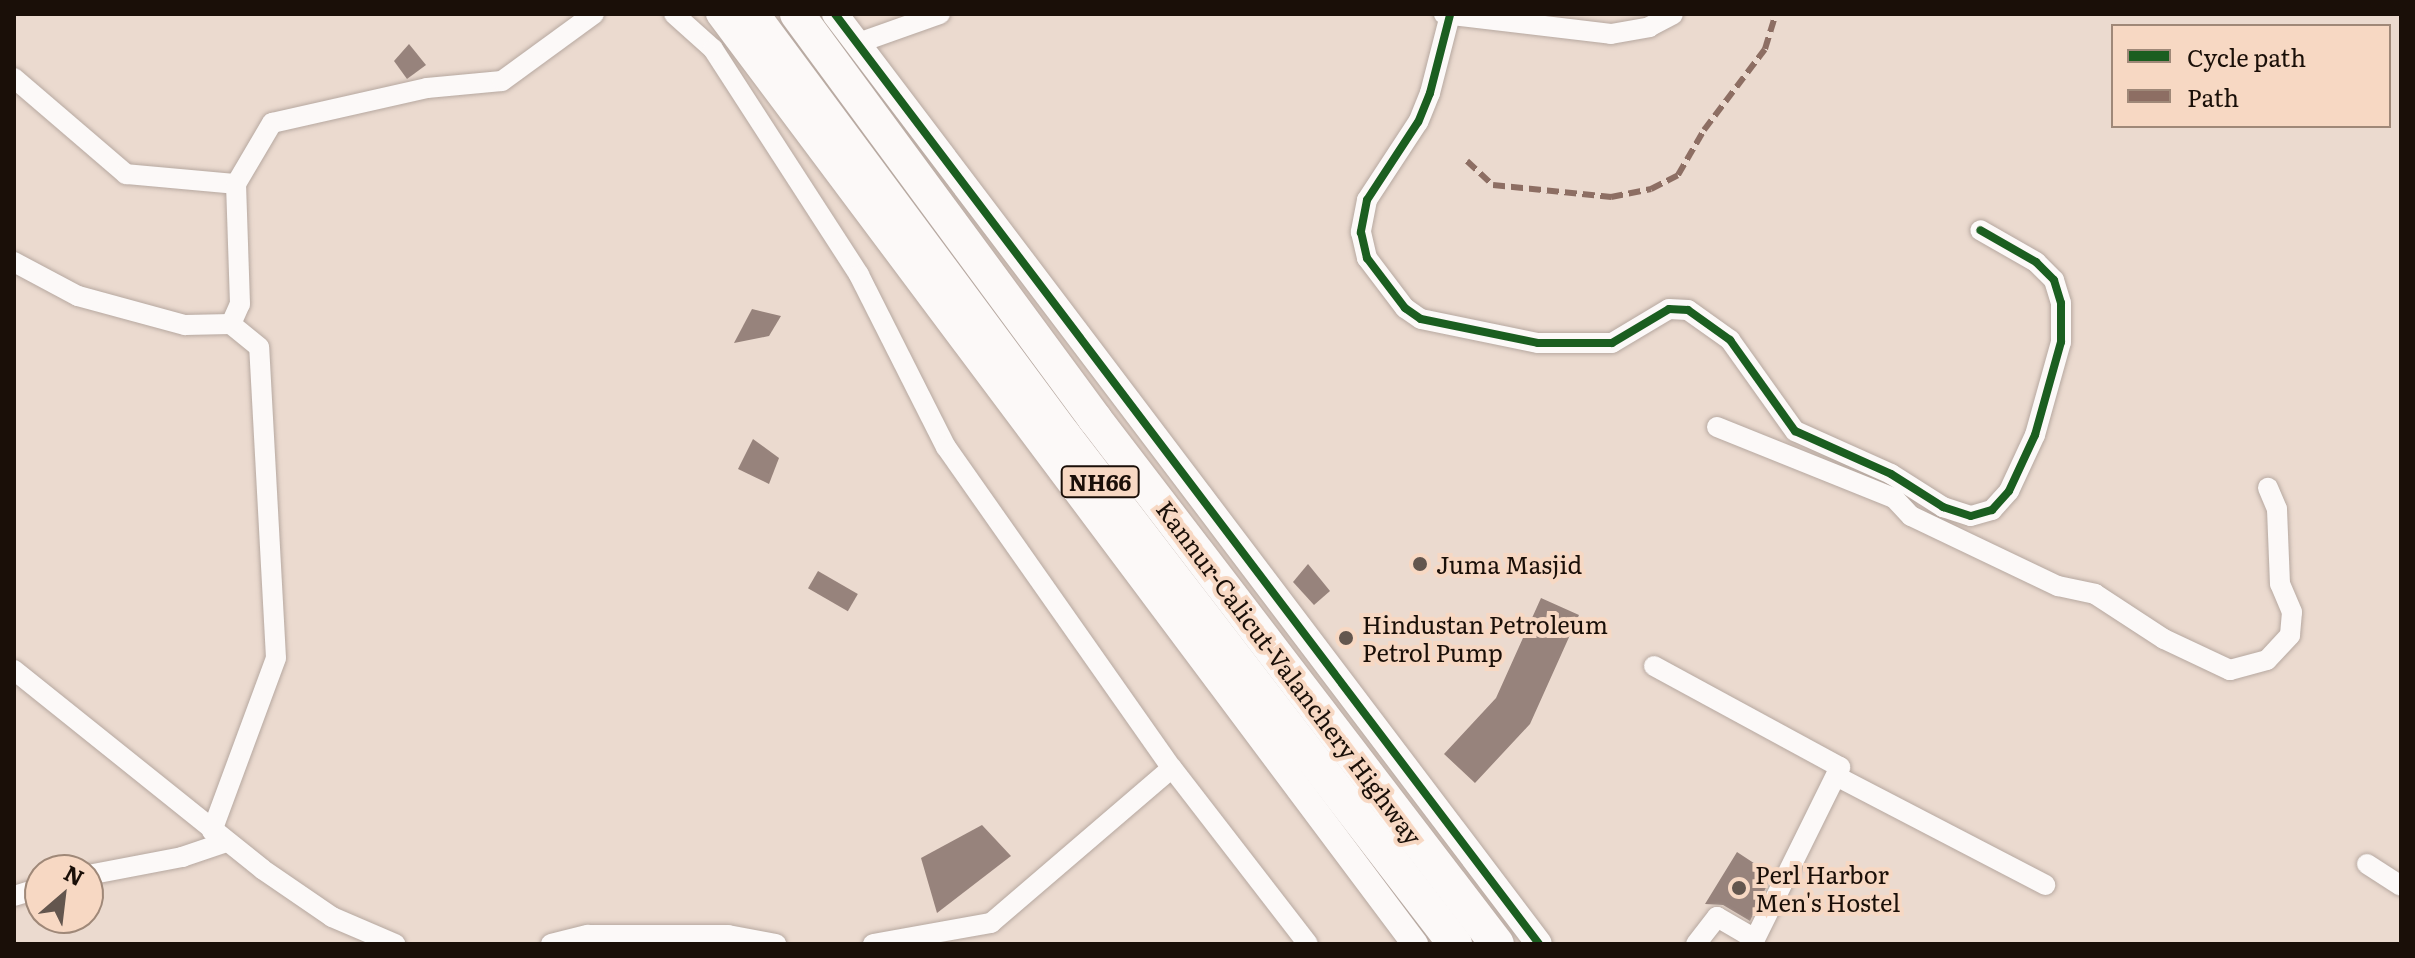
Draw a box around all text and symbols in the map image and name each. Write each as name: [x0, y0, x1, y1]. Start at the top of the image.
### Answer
legend: [2111, 24, 2391, 128]
text: Cycle path: [2187, 39, 2306, 74]
text: Path: [2187, 79, 2239, 114]
road number: NH66: [1060, 464, 1140, 500]
street label: Kannur-Calicut-Valanchery Highway: [1151, 495, 1429, 849]
place label: Juma Masjid: [1436, 550, 1582, 578]
marker: Juma Masjid: [1411, 555, 1429, 573]
place label: Hindustan Petroleum Petrol Pump: [1362, 610, 1608, 666]
marker: Hindustan Petroleum Petrol Pump: [1337, 629, 1355, 647]
north arrow: [24, 854, 104, 934]
text: N: [59, 855, 90, 893]
place label: Perl Harbor Men's Hostel: [1755, 860, 1900, 916]
marker: Perl Harbor Men's Hostel: [1730, 879, 1748, 897]

